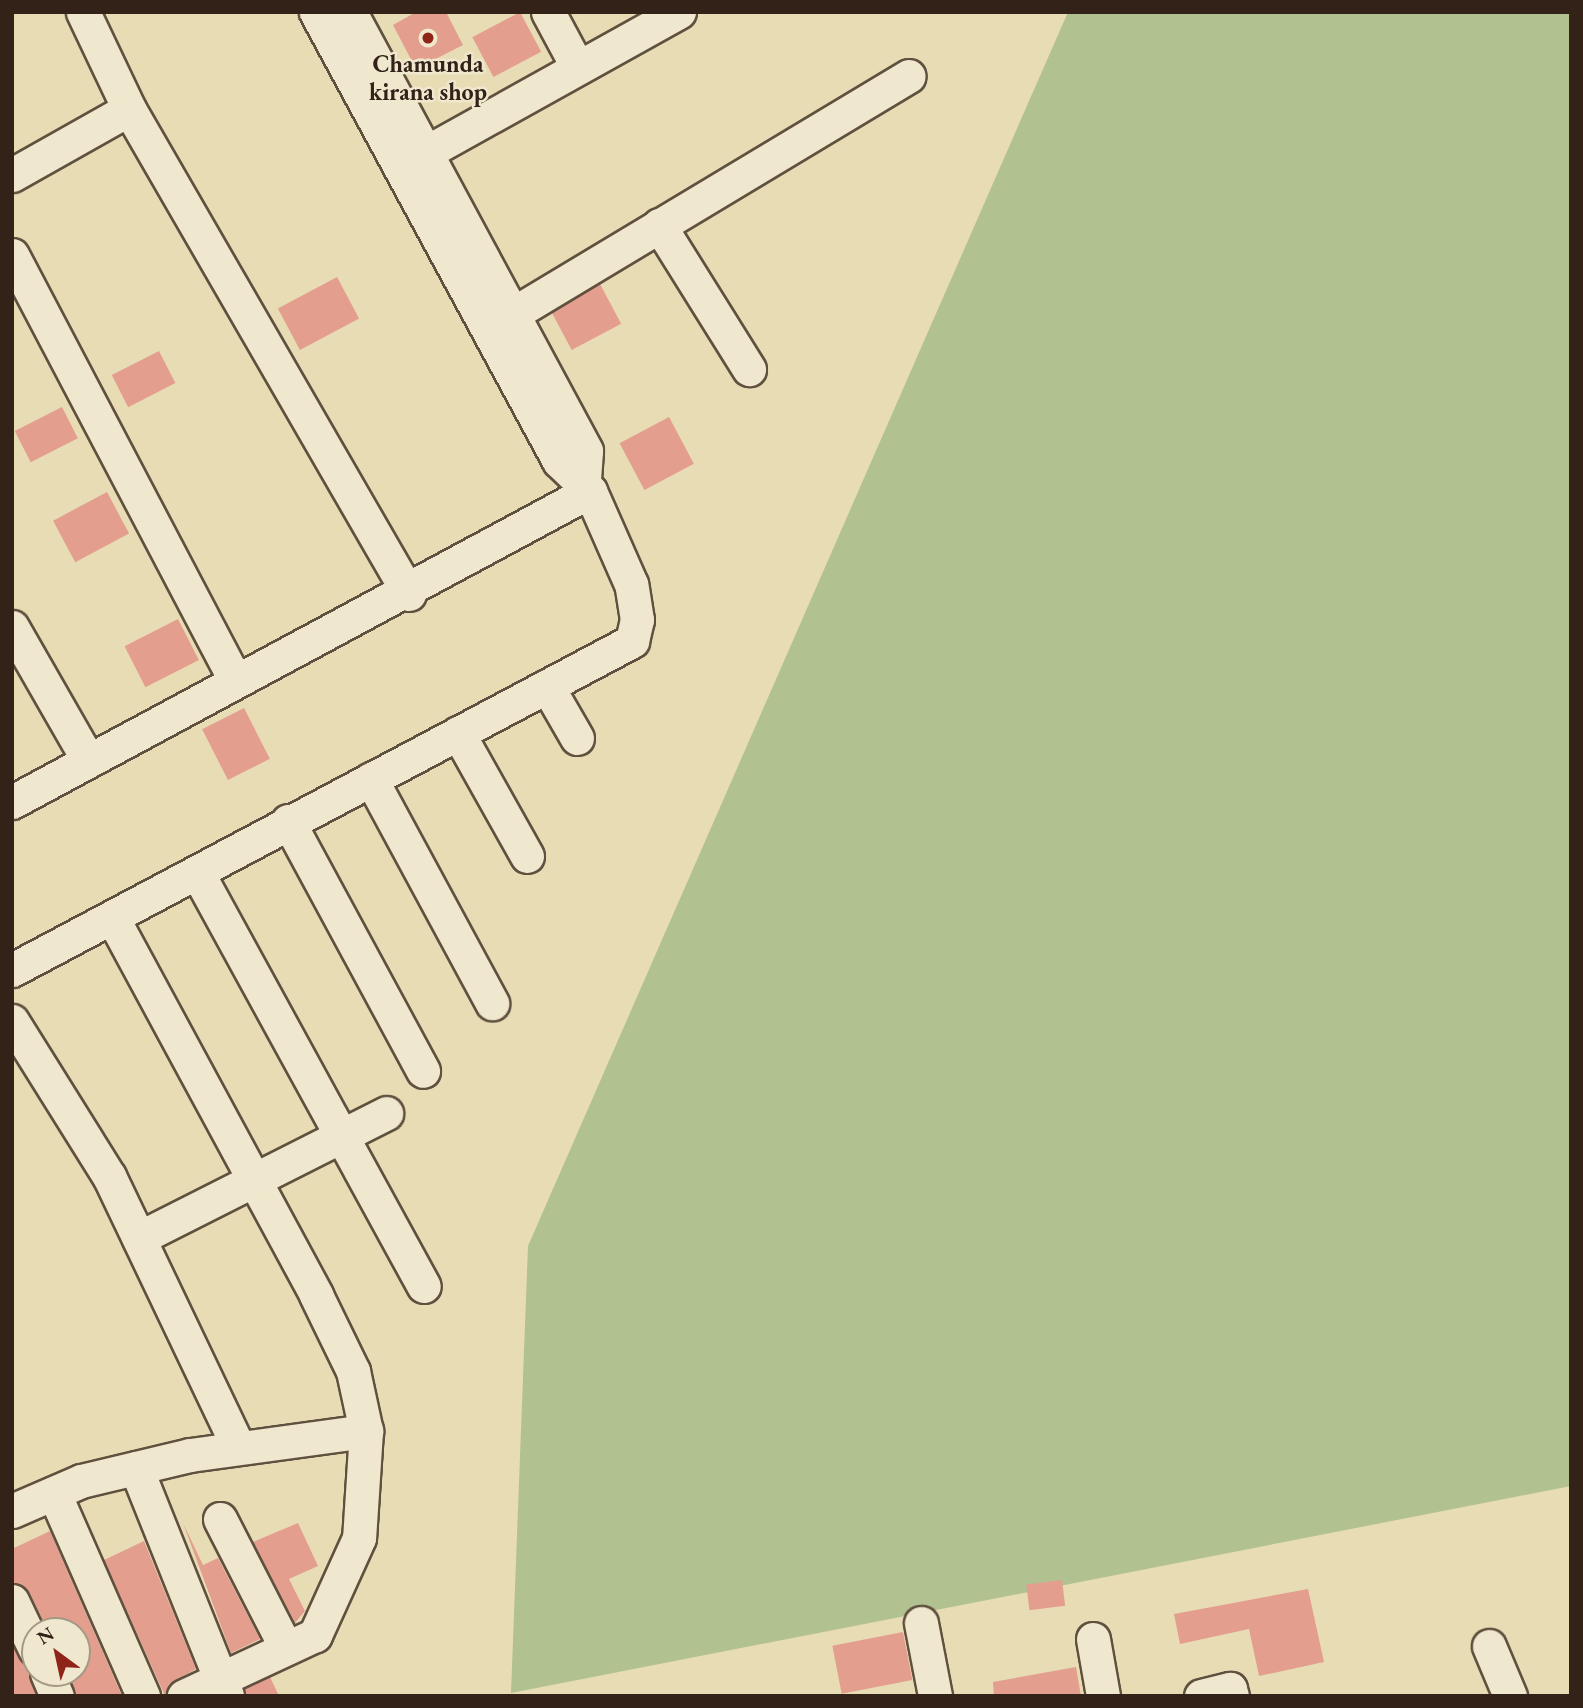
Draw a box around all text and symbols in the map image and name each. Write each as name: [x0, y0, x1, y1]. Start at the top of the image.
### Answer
marker: Chamunda kirana shop: [420, 30, 436, 46]
place label: Chamunda kirana shop: [369, 50, 487, 106]
north arrow: [21, 1617, 91, 1687]
text: N: [32, 1621, 59, 1650]

